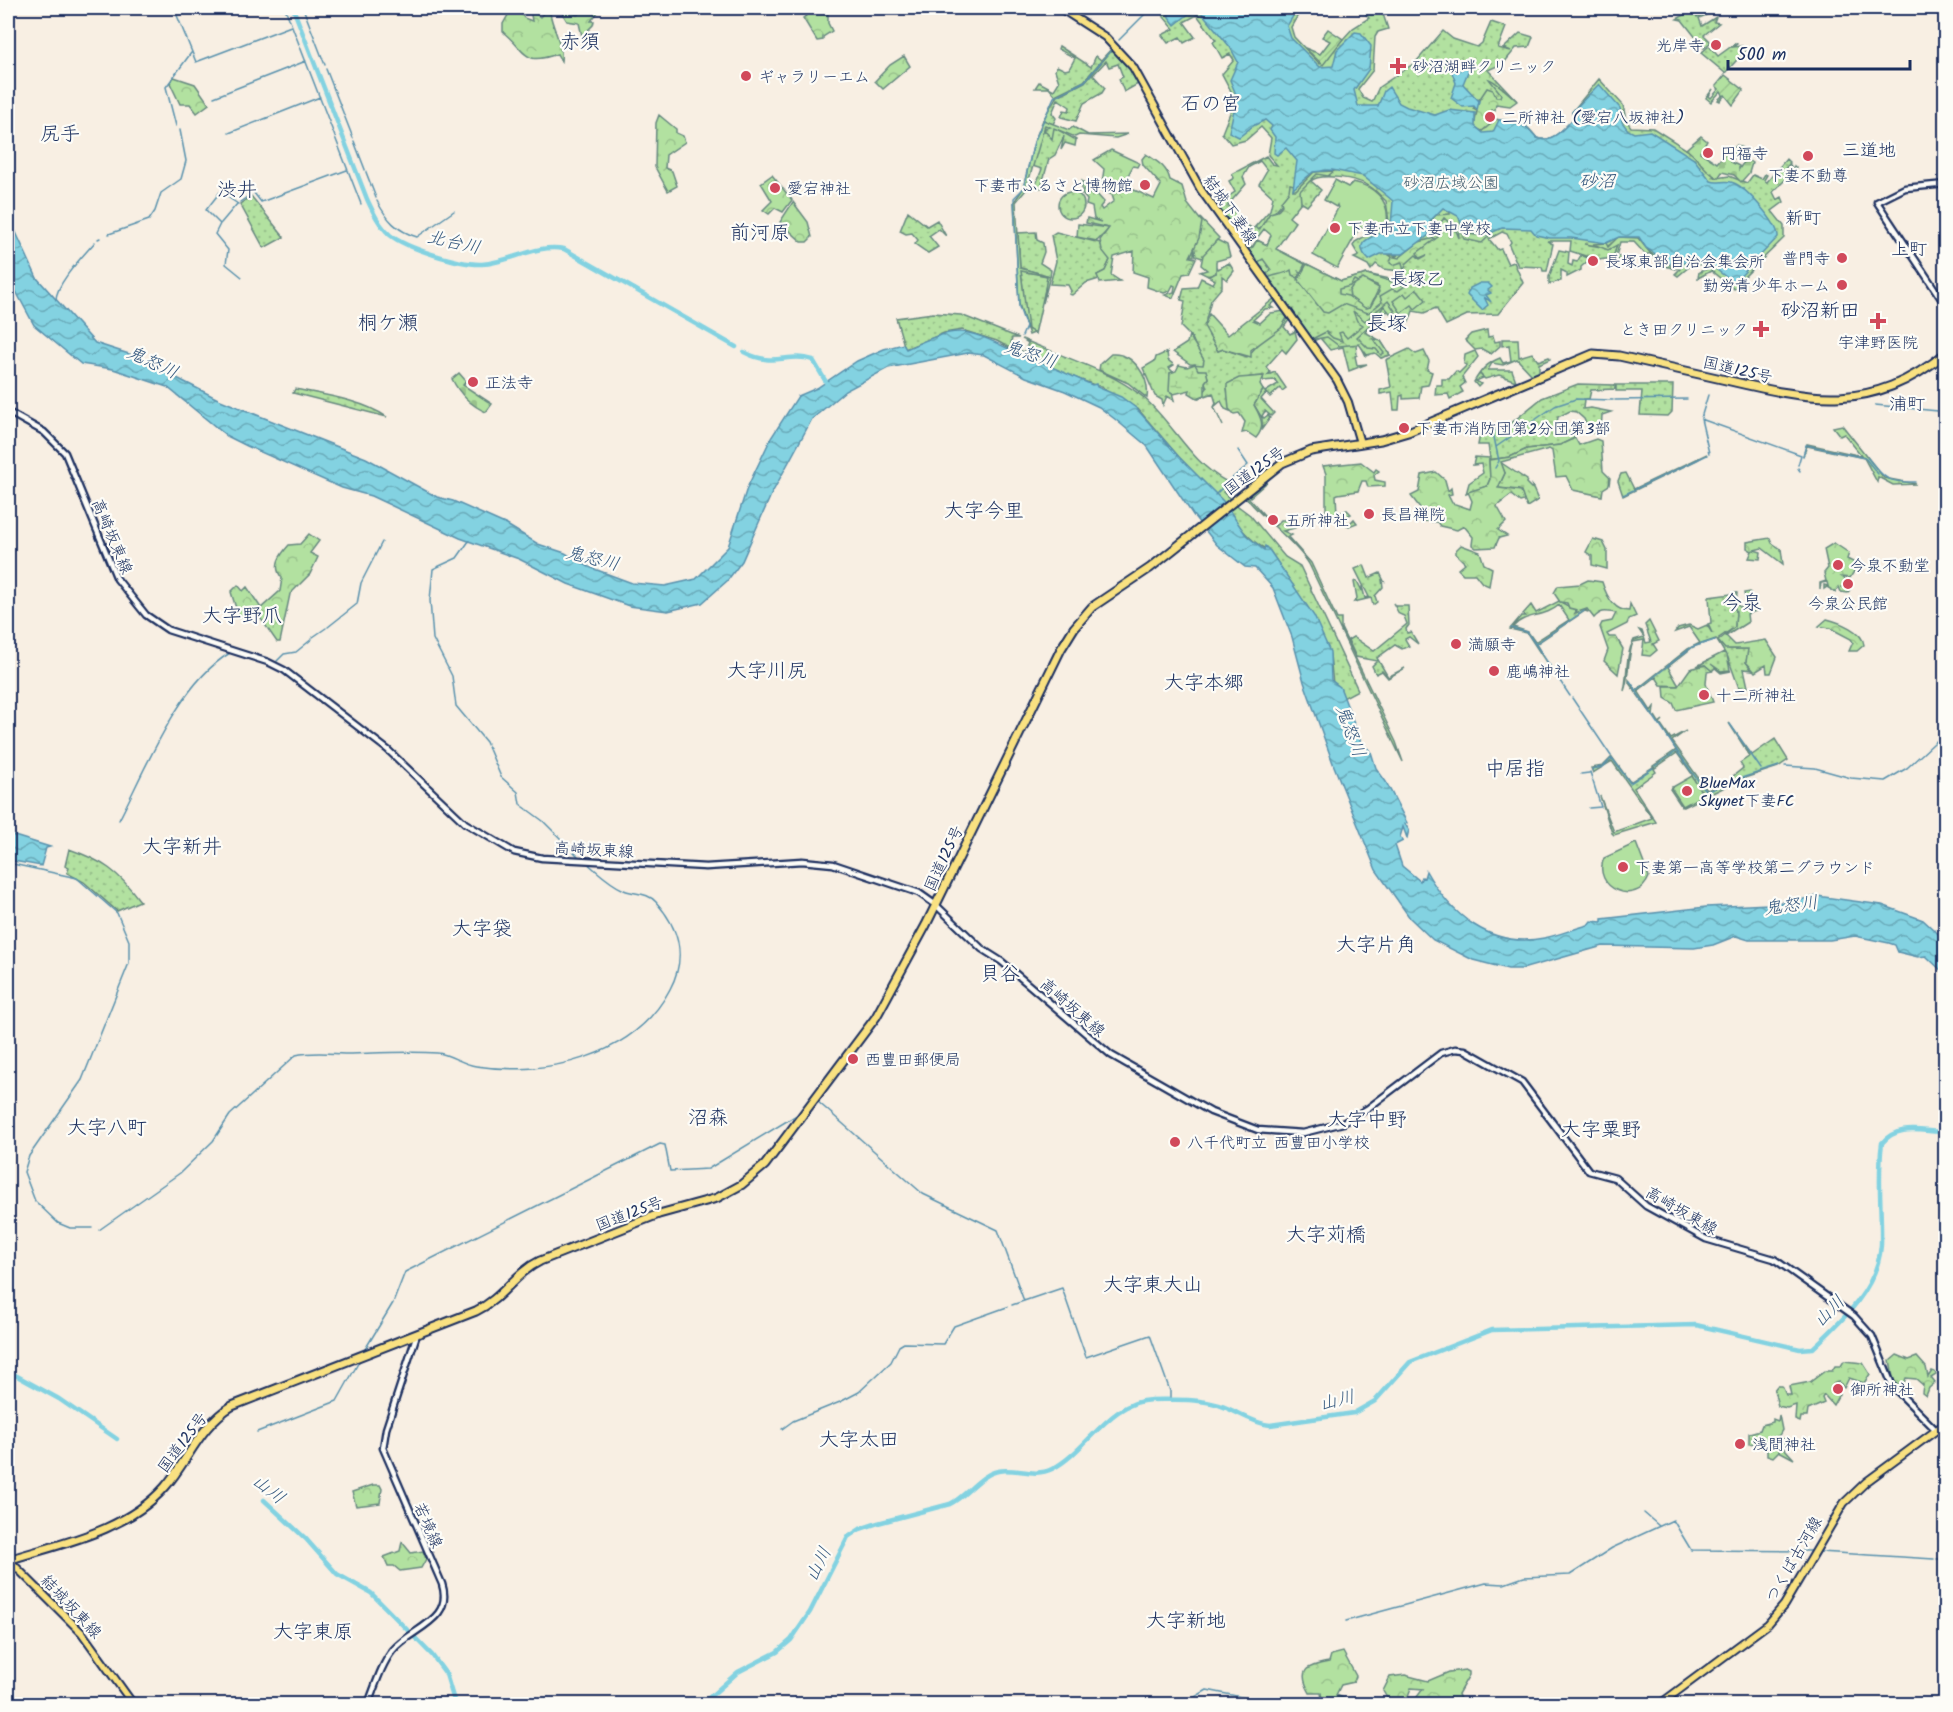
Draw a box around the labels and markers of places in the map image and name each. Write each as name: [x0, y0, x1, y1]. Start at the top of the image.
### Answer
place label: 光岸寺: [1656, 34, 1704, 59]
marker: 光岸寺: [1709, 38, 1723, 52]
place label: 砂沼湖畔クリニック: [1412, 55, 1556, 80]
marker: 砂沼湖畔クリニック: [1389, 57, 1407, 75]
place label: ギャラリーエム: [758, 65, 870, 90]
marker: ギャラリーエム: [739, 69, 753, 83]
place label: 二所神社 (愛宕八坂神社): [1502, 106, 1684, 131]
marker: 二所神社 (愛宕八坂神社): [1483, 110, 1497, 124]
place label: 円福寺: [1720, 142, 1768, 167]
marker: 円福寺: [1701, 146, 1715, 160]
marker: 下妻不動尊: [1801, 149, 1815, 163]
place label: 下妻不動尊: [1768, 164, 1848, 189]
place label: 下妻市ふるさと博物館: [974, 174, 1133, 199]
place label: 愛宕神社: [787, 177, 851, 202]
marker: 下妻市ふるさと博物館: [1138, 178, 1152, 192]
marker: 愛宕神社: [768, 181, 782, 195]
place label: 下妻市立下妻中学校: [1347, 217, 1491, 242]
marker: 下妻市立下妻中学校: [1328, 221, 1342, 235]
place label: 普門寺: [1782, 247, 1830, 272]
place label: 長塚東部自治会集会所: [1605, 250, 1765, 275]
marker: 普門寺: [1835, 251, 1849, 265]
marker: 長塚東部自治会集会所: [1586, 254, 1600, 268]
place label: 勤労青少年ホーム: [1703, 274, 1830, 299]
marker: 勤労青少年ホーム: [1835, 278, 1849, 292]
marker: 宇津野医院: [1869, 312, 1887, 330]
place label: とき田クリニック: [1620, 318, 1748, 343]
marker: とき田クリニック: [1752, 320, 1770, 338]
place label: 宇津野医院: [1838, 331, 1918, 356]
place label: 正法寺: [485, 371, 533, 396]
marker: 正法寺: [466, 375, 480, 389]
place label: 下妻市消防団第2分団第3部: [1416, 417, 1610, 442]
marker: 下妻市消防団第2分団第3部: [1397, 421, 1411, 435]
place label: 長昌禅院: [1381, 503, 1445, 528]
marker: 長昌禅院: [1362, 507, 1376, 521]
place label: 五所神社: [1285, 509, 1349, 534]
marker: 五所神社: [1266, 513, 1280, 527]
place label: 今泉不動堂: [1850, 554, 1930, 579]
marker: 今泉不動堂: [1831, 558, 1845, 572]
marker: 今泉公民館: [1841, 577, 1855, 591]
place label: 今泉公民館: [1808, 592, 1888, 617]
place label: 満願寺: [1468, 633, 1516, 658]
marker: 満願寺: [1449, 637, 1463, 651]
place label: 鹿嶋神社: [1506, 660, 1570, 685]
marker: 鹿嶋神社: [1487, 664, 1501, 678]
place label: 十二所神社: [1716, 684, 1796, 709]
marker: 十二所神社: [1697, 688, 1711, 702]
place label: BlueMax Skynet下妻FC: [1699, 771, 1794, 814]
marker: BlueMax Skynet下妻FC: [1680, 784, 1694, 798]
place label: 下妻第一高等学校第二グラウンド: [1635, 856, 1875, 881]
marker: 下妻第一高等学校第二グラウンド: [1616, 860, 1630, 874]
place label: 西豊田郵便局: [865, 1048, 961, 1073]
marker: 西豊田郵便局: [846, 1052, 860, 1066]
place label: 八千代町立 西豊田小学校: [1187, 1131, 1369, 1156]
marker: 八千代町立 西豊田小学校: [1168, 1135, 1182, 1149]
place label: 御所神社: [1850, 1378, 1914, 1403]
marker: 御所神社: [1831, 1382, 1845, 1396]
place label: 浅間神社: [1752, 1433, 1816, 1458]
marker: 浅間神社: [1733, 1437, 1747, 1451]

